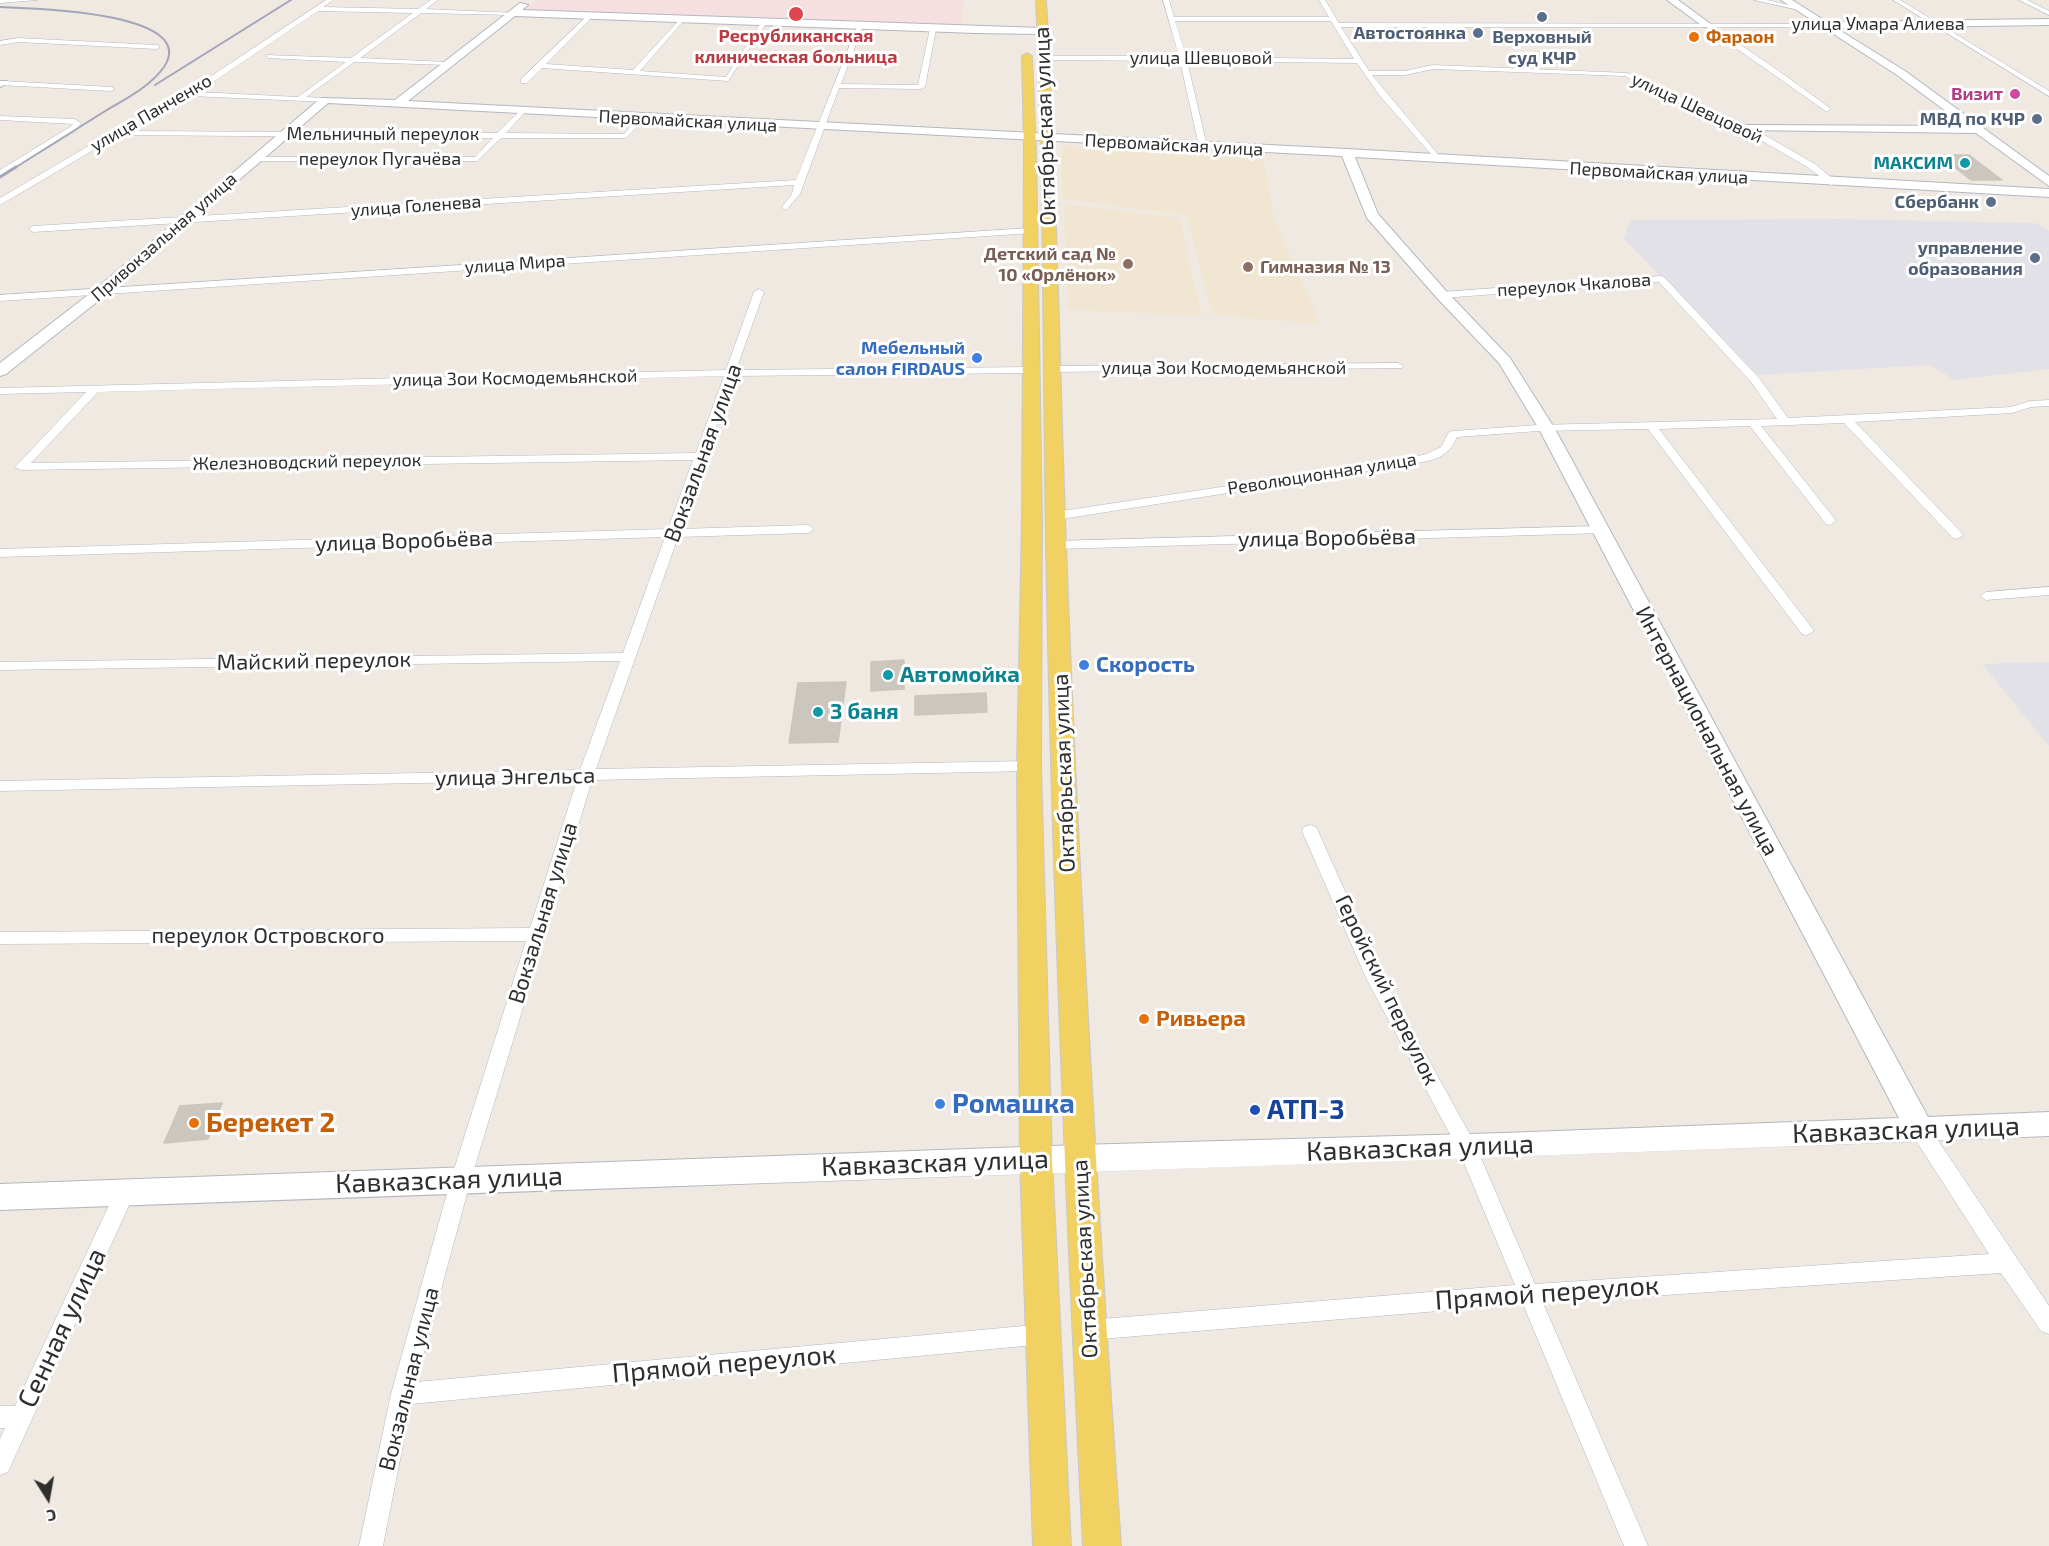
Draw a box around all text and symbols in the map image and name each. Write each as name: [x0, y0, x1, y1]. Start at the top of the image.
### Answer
marker: Ресрубликанская клиническая больница: [787, 5, 805, 23]
marker: Верховный суд КЧР: [1535, 10, 1549, 24]
street label: улица Умара Алиева: [1791, 13, 1965, 35]
place label: Автостоянка: [1354, 22, 1466, 44]
place label: Ресрубликанская клиническая больница: [695, 25, 897, 68]
street label: Октябрьская улица: [1028, 26, 1062, 226]
marker: Автостоянка: [1471, 26, 1485, 40]
place label: Верховный суд КЧР: [1492, 26, 1592, 68]
place label: Фараон: [1706, 26, 1774, 48]
marker: Фараон: [1687, 30, 1701, 44]
street label: улица Шевцовой: [1130, 47, 1272, 69]
street label: улица Шевцовой: [1628, 68, 1766, 148]
street label: улица Панченко: [87, 70, 215, 156]
place label: Визит: [1951, 83, 2003, 105]
marker: Визит: [2008, 87, 2022, 101]
street label: Первомайская улица: [598, 106, 778, 136]
place label: МВД по КЧР: [1920, 108, 2025, 130]
marker: МВД по КЧР: [2030, 112, 2044, 126]
street label: Мельничный переулок: [287, 123, 479, 145]
street label: Первомайская улица: [1084, 130, 1264, 160]
street label: переулок Пугачёва: [299, 148, 461, 170]
place label: МАКСИМ: [1873, 152, 1953, 174]
marker: МАКСИМ: [1958, 156, 1972, 170]
street label: Первомайская улица: [1569, 158, 1749, 188]
street label: Привокзальная улица: [87, 168, 241, 306]
street label: улица Голенева: [350, 191, 482, 221]
place label: Сбербанк: [1895, 191, 1979, 213]
marker: Сбербанк: [1984, 195, 1998, 209]
place label: управление образования: [1908, 237, 2023, 280]
place label: Детский сад № 10 «Орлёнок»: [984, 243, 1116, 286]
street label: улица Мира: [464, 250, 566, 278]
marker: управление образования: [2028, 251, 2042, 265]
place label: Гимназия № 13: [1260, 256, 1391, 278]
marker: Детский сад № 10 «Орлёнок»: [1121, 257, 1135, 271]
marker: Гимназия № 13: [1241, 260, 1255, 274]
street label: переулок Чкалова: [1496, 269, 1652, 301]
place label: Мебельный салон FIRDAUS: [836, 337, 965, 380]
marker: Мебельный салон FIRDAUS: [970, 351, 984, 365]
street label: улица Зои Космодемьянской: [1102, 357, 1346, 379]
street label: Вокзальная улица: [658, 360, 748, 546]
street label: улица Зои Космодемьянской: [392, 365, 638, 391]
street label: Революционная улица: [1226, 448, 1418, 500]
street label: Железноводский переулок: [192, 449, 422, 475]
street label: улица Воробьёва: [1238, 523, 1416, 553]
street label: улица Воробьёва: [315, 525, 493, 557]
street label: Интернациональная улица: [1630, 602, 1784, 860]
street label: Майский переулок: [217, 646, 411, 676]
place label: Скорость: [1096, 652, 1195, 678]
marker: Скорость: [1077, 658, 1091, 672]
place label: Автомойка: [900, 662, 1020, 688]
marker: Автомойка: [881, 668, 895, 682]
street label: Октябрьская улица: [1047, 673, 1081, 873]
place label: 3 баня: [830, 699, 899, 725]
marker: 3 баня: [811, 705, 825, 719]
street label: улица Энгельса: [435, 762, 595, 792]
street label: Вокзальная улица: [503, 819, 583, 1007]
street label: Геройский переулок: [1329, 891, 1445, 1089]
street label: переулок Островского: [151, 923, 385, 949]
place label: Ривьера: [1156, 1006, 1246, 1032]
marker: Ривьера: [1137, 1012, 1151, 1026]
place label: Ромашка: [952, 1088, 1075, 1120]
place label: АТП-3: [1267, 1094, 1345, 1126]
marker: Ромашка: [933, 1097, 947, 1111]
marker: АТП-3: [1248, 1103, 1262, 1117]
place label: Берекет 2: [206, 1107, 335, 1139]
street label: Кавказская улица: [1792, 1110, 2020, 1150]
marker: Берекет 2: [187, 1116, 201, 1130]
street label: Кавказская улица: [1306, 1128, 1534, 1168]
street label: Кавказская улица: [821, 1143, 1049, 1183]
street label: Октябрьская улица: [1067, 1159, 1103, 1359]
street label: Кавказская улица: [335, 1160, 563, 1200]
street label: Сенная улица: [11, 1243, 113, 1413]
street label: Прямой переулок: [1434, 1269, 1660, 1317]
street label: Вокзальная улица: [373, 1285, 445, 1473]
street label: Прямой переулок: [611, 1338, 837, 1390]
north arrow: [18, 1468, 78, 1528]
text: С: [45, 1506, 58, 1526]

